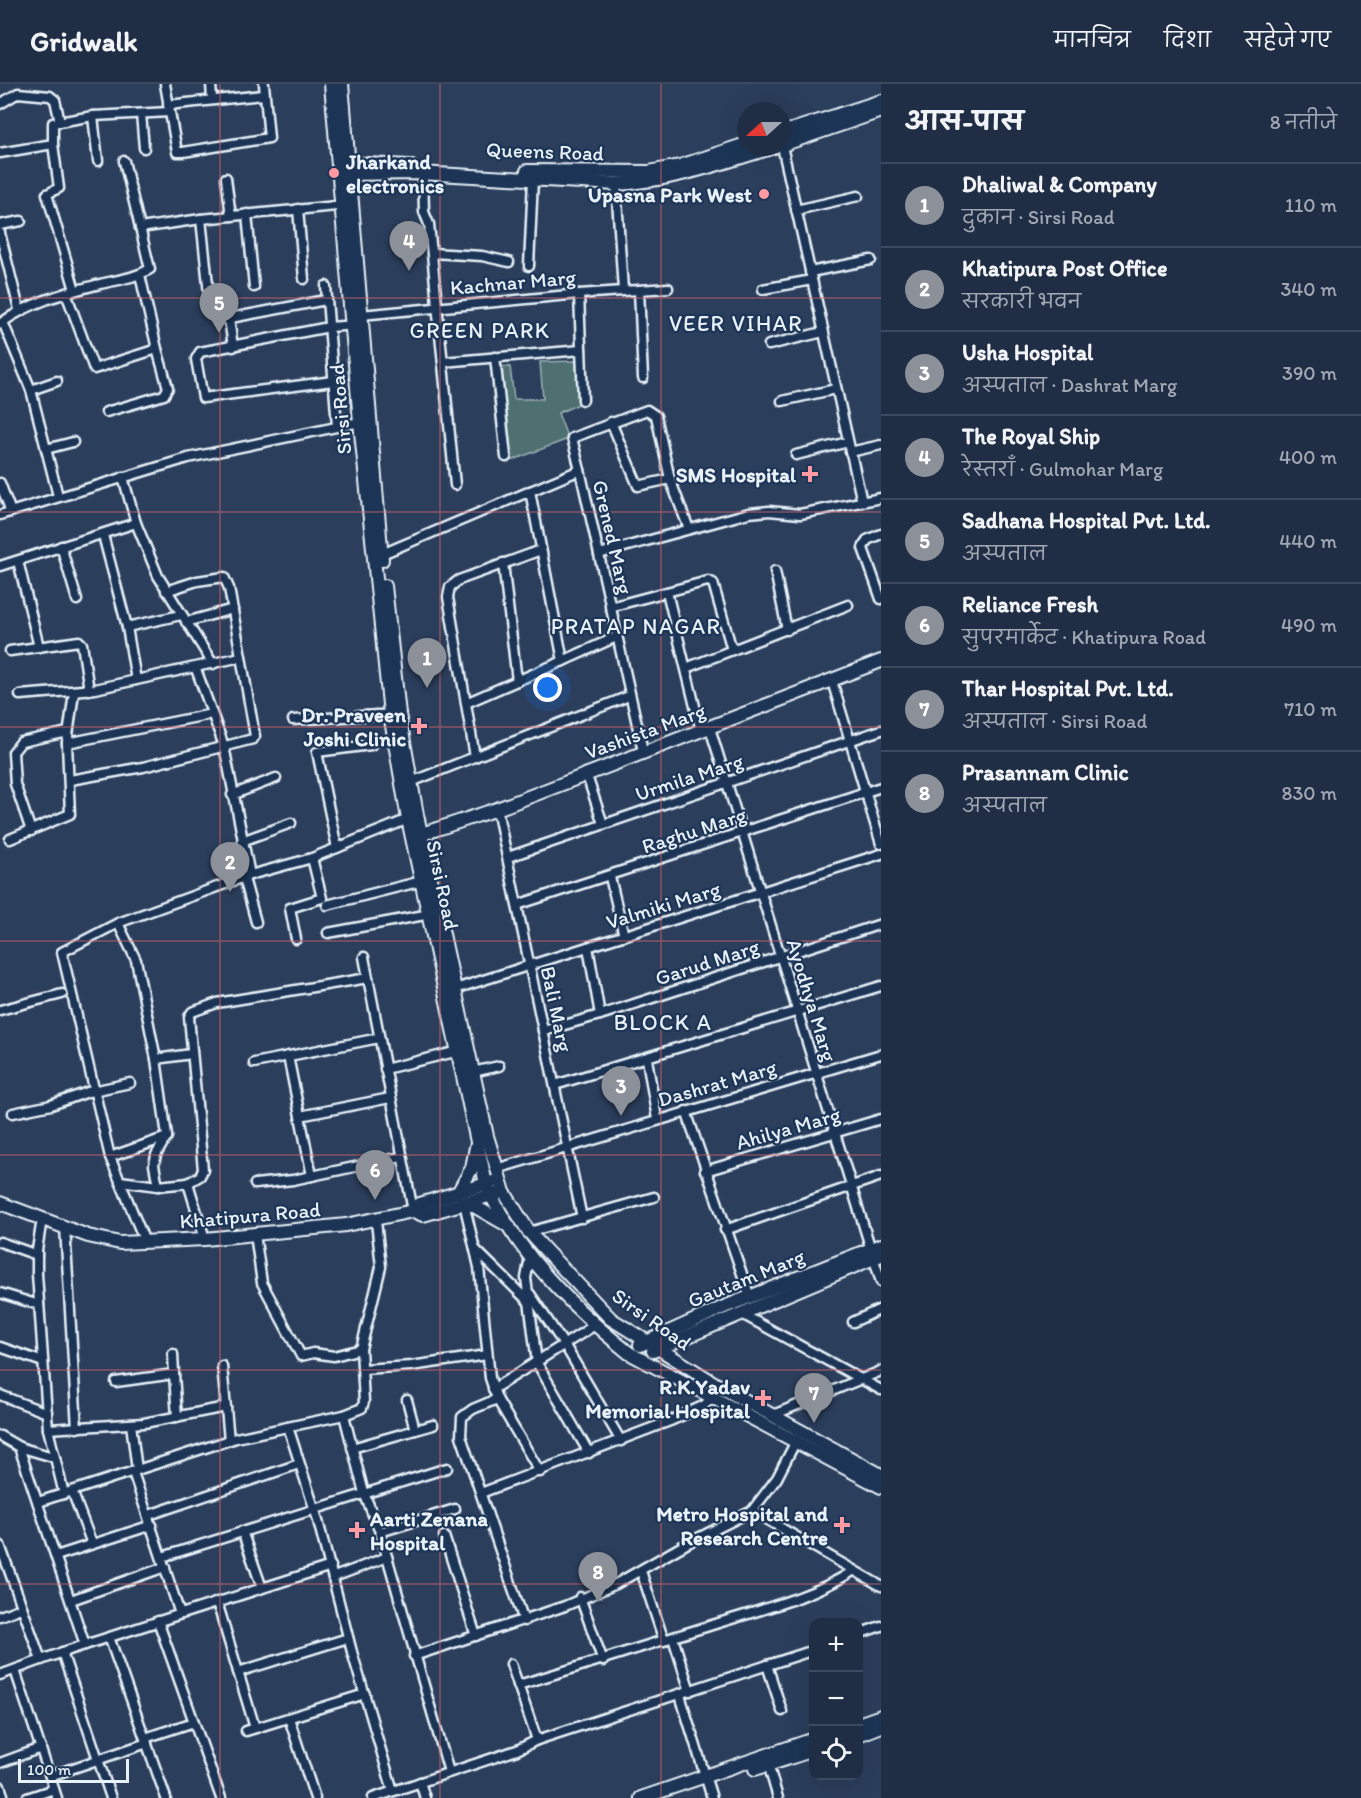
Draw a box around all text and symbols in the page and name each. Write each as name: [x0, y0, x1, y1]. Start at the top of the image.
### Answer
text: Gridwalk: [30, 24, 138, 58]
text: मानचित्र: [1054, 27, 1131, 52]
text: दिशा: [1164, 27, 1211, 52]
text: सहेजे गए: [1244, 27, 1331, 52]
north arrow: [737, 102, 791, 156]
text: आस-पास: [905, 105, 1024, 137]
text: 8 नतीजे: [1270, 110, 1337, 134]
street label: Queens Road: [486, 136, 605, 166]
place label: Jharkand electronics: [345, 149, 444, 198]
marker: Jharkand electronics: [327, 166, 341, 180]
text: Dhaliwal & Company: [962, 171, 1157, 198]
place label: Upasna Park West: [588, 182, 752, 208]
marker: Upasna Park West: [757, 187, 771, 201]
text: 1: [920, 193, 929, 217]
text: 110 m: [1285, 193, 1337, 217]
text: दुकान · Sirsi Road: [962, 205, 1115, 229]
pin: 4: [390, 222, 428, 271]
text: Khatipura Post Office: [962, 255, 1167, 282]
street label: Kachnar Marg: [449, 264, 577, 300]
text: 2: [919, 277, 930, 301]
text: 340 m: [1280, 277, 1337, 301]
pin: 5: [200, 284, 238, 333]
text: सरकारी भवन: [962, 289, 1081, 313]
district label: VEER VIHAR: [669, 310, 803, 337]
district label: GREEN PARK: [410, 317, 550, 344]
text: Usha Hospital: [962, 339, 1093, 366]
text: 3: [919, 361, 930, 385]
text: 390 m: [1282, 361, 1337, 385]
street label: Sirsi Road: [324, 362, 356, 455]
text: अस्पताल · Dashrat Marg: [962, 373, 1177, 397]
text: The Royal Ship: [962, 423, 1100, 450]
text: 4: [918, 445, 931, 469]
text: 400 m: [1279, 445, 1337, 469]
text: रेस्तराँ · Gulmohar Marg: [962, 457, 1163, 481]
place label: SMS Hospital: [676, 462, 797, 488]
marker: SMS Hospital: [801, 465, 819, 483]
street label: Grened Marg: [588, 477, 638, 597]
text: Sadhana Hospital Pvt. Ltd.: [962, 507, 1210, 534]
text: 5: [919, 529, 930, 553]
text: 440 m: [1279, 529, 1337, 553]
text: अस्पताल: [962, 541, 1047, 565]
text: Reliance Fresh: [962, 591, 1098, 618]
district label: PRATAP NAGAR: [551, 613, 721, 640]
text: 6: [919, 613, 930, 637]
text: 490 m: [1281, 613, 1337, 637]
text: सुपरमार्केट · Khatipura Road: [962, 625, 1206, 649]
pin: 1: [408, 638, 446, 688]
your location: [533, 673, 562, 702]
text: Thar Hospital Pvt. Ltd.: [962, 675, 1174, 702]
street label: Vashista Marg: [581, 697, 709, 764]
text: 7: [920, 697, 929, 721]
text: 710 m: [1284, 697, 1337, 721]
place label: Dr. Praveen Joshi Clinic: [301, 702, 406, 751]
text: अस्पताल · Sirsi Road: [962, 709, 1147, 733]
marker: Dr. Praveen Joshi Clinic: [410, 717, 428, 735]
street label: Urmila Marg: [632, 748, 746, 806]
text: Prasannam Clinic: [962, 759, 1128, 786]
text: 8: [919, 781, 930, 805]
text: 830 m: [1282, 781, 1337, 805]
text: अस्पताल: [962, 793, 1047, 817]
street label: Raghu Marg: [639, 801, 750, 859]
street label: Sirsi Road: [421, 838, 465, 933]
pin: 2: [210, 842, 250, 892]
street label: Valmiki Marg: [603, 876, 723, 934]
street label: Garud Marg: [652, 933, 763, 991]
street label: Ayodhya Marg: [781, 936, 843, 1065]
street label: Bali Marg: [536, 964, 578, 1054]
district label: BLOCK A: [614, 1009, 712, 1036]
street label: Dashrat Marg: [655, 1054, 779, 1112]
pin: 3: [602, 1066, 640, 1116]
street label: Ahilya Marg: [733, 1101, 843, 1155]
pin: 6: [356, 1150, 394, 1200]
street label: Khatipura Road: [179, 1196, 321, 1234]
street label: Gautam Marg: [684, 1243, 808, 1313]
street label: Sirsi Road: [608, 1283, 697, 1356]
place label: R.K.Yadav Memorial Hospital: [585, 1374, 751, 1424]
pin: 7: [794, 1374, 834, 1423]
marker: R.K.Yadav Memorial Hospital: [754, 1389, 772, 1407]
place label: Metro Hospital and Research Centre: [656, 1501, 829, 1550]
place label: Aarti Zenana Hospital: [369, 1506, 488, 1556]
marker: Metro Hospital and Research Centre: [833, 1516, 851, 1534]
marker: Aarti Zenana Hospital: [348, 1521, 366, 1539]
pin: 8: [578, 1552, 618, 1602]
map controls: [809, 1618, 863, 1780]
button: +: [809, 1618, 863, 1672]
button: −: [809, 1672, 863, 1726]
button: locate: [809, 1726, 863, 1780]
scale bar: [18, 1756, 129, 1784]
text: 100 m: [27, 1760, 71, 1779]

